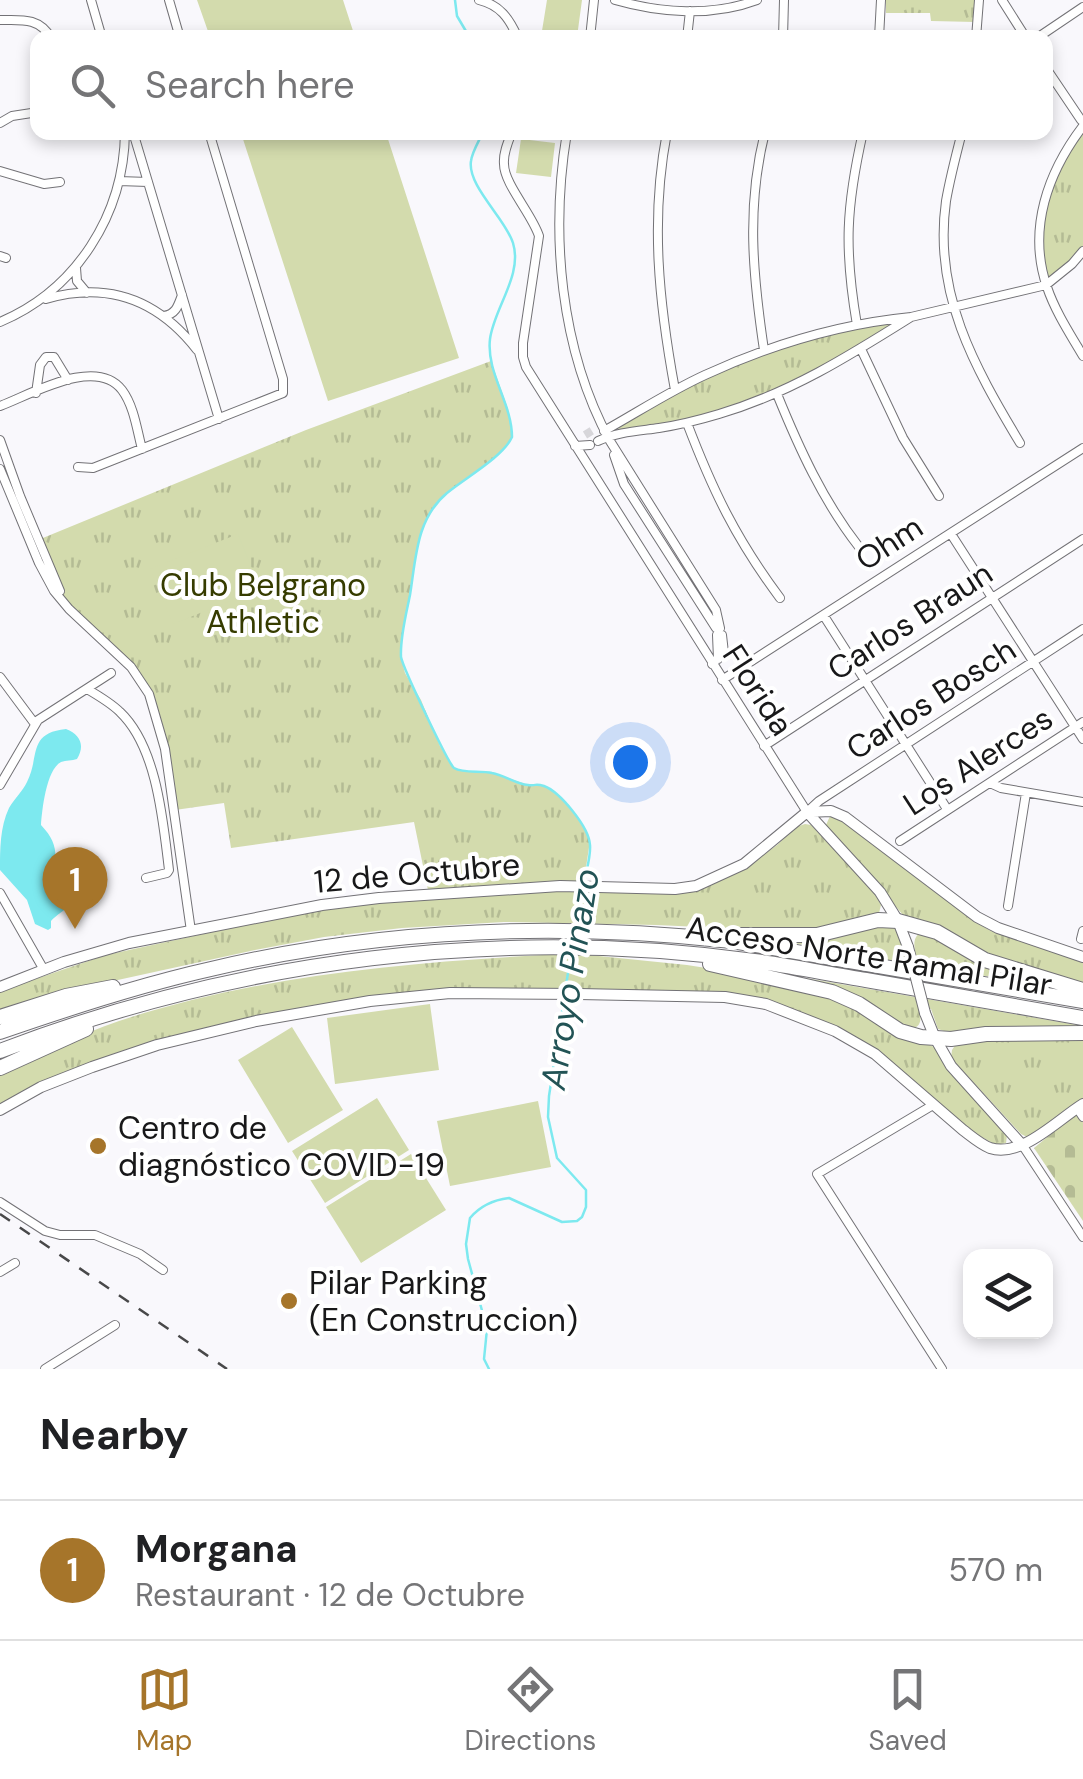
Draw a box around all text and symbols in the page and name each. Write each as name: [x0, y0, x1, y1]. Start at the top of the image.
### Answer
search box: [30, 30, 1053, 140]
icon: search: [65, 58, 120, 113]
text: Search here: [145, 60, 355, 110]
street label: Ohm: [848, 506, 930, 580]
street label: Carlos Braun: [820, 552, 1000, 690]
park label: Club Belgrano Athletic: [160, 564, 366, 643]
street label: Carlos Bosch: [838, 629, 1024, 769]
street label: Florida: [713, 637, 803, 743]
street label: Los Alerces: [895, 697, 1061, 825]
your location: [605, 737, 656, 788]
street label: 12 de Octubre: [312, 843, 522, 903]
pin: 1: [42, 846, 108, 929]
water label: Arroyo Pinazo: [530, 865, 610, 1094]
street label: Acceso Norte Ramal Pilar: [683, 906, 1055, 1006]
place label: Centro de diagnóstico COVID-19: [118, 1107, 445, 1186]
marker: Centro de diagnóstico COVID-19: [87, 1135, 109, 1157]
map controls: [963, 1249, 1053, 1339]
button: layers: [963, 1249, 1053, 1339]
place label: Pilar Parking (En Construccion): [309, 1262, 578, 1341]
marker: Pilar Parking (En Construccion): [278, 1290, 300, 1312]
text: Nearby: [40, 1407, 189, 1462]
text: Morgana: [135, 1524, 298, 1574]
text: 1: [67, 1549, 78, 1591]
text: 570 m: [948, 1549, 1043, 1591]
text: Restaurant · 12 de Octubre: [135, 1574, 525, 1616]
tab: Map: [136, 1662, 192, 1759]
tab: Directions: [465, 1662, 596, 1759]
tab: Saved: [868, 1662, 947, 1759]

